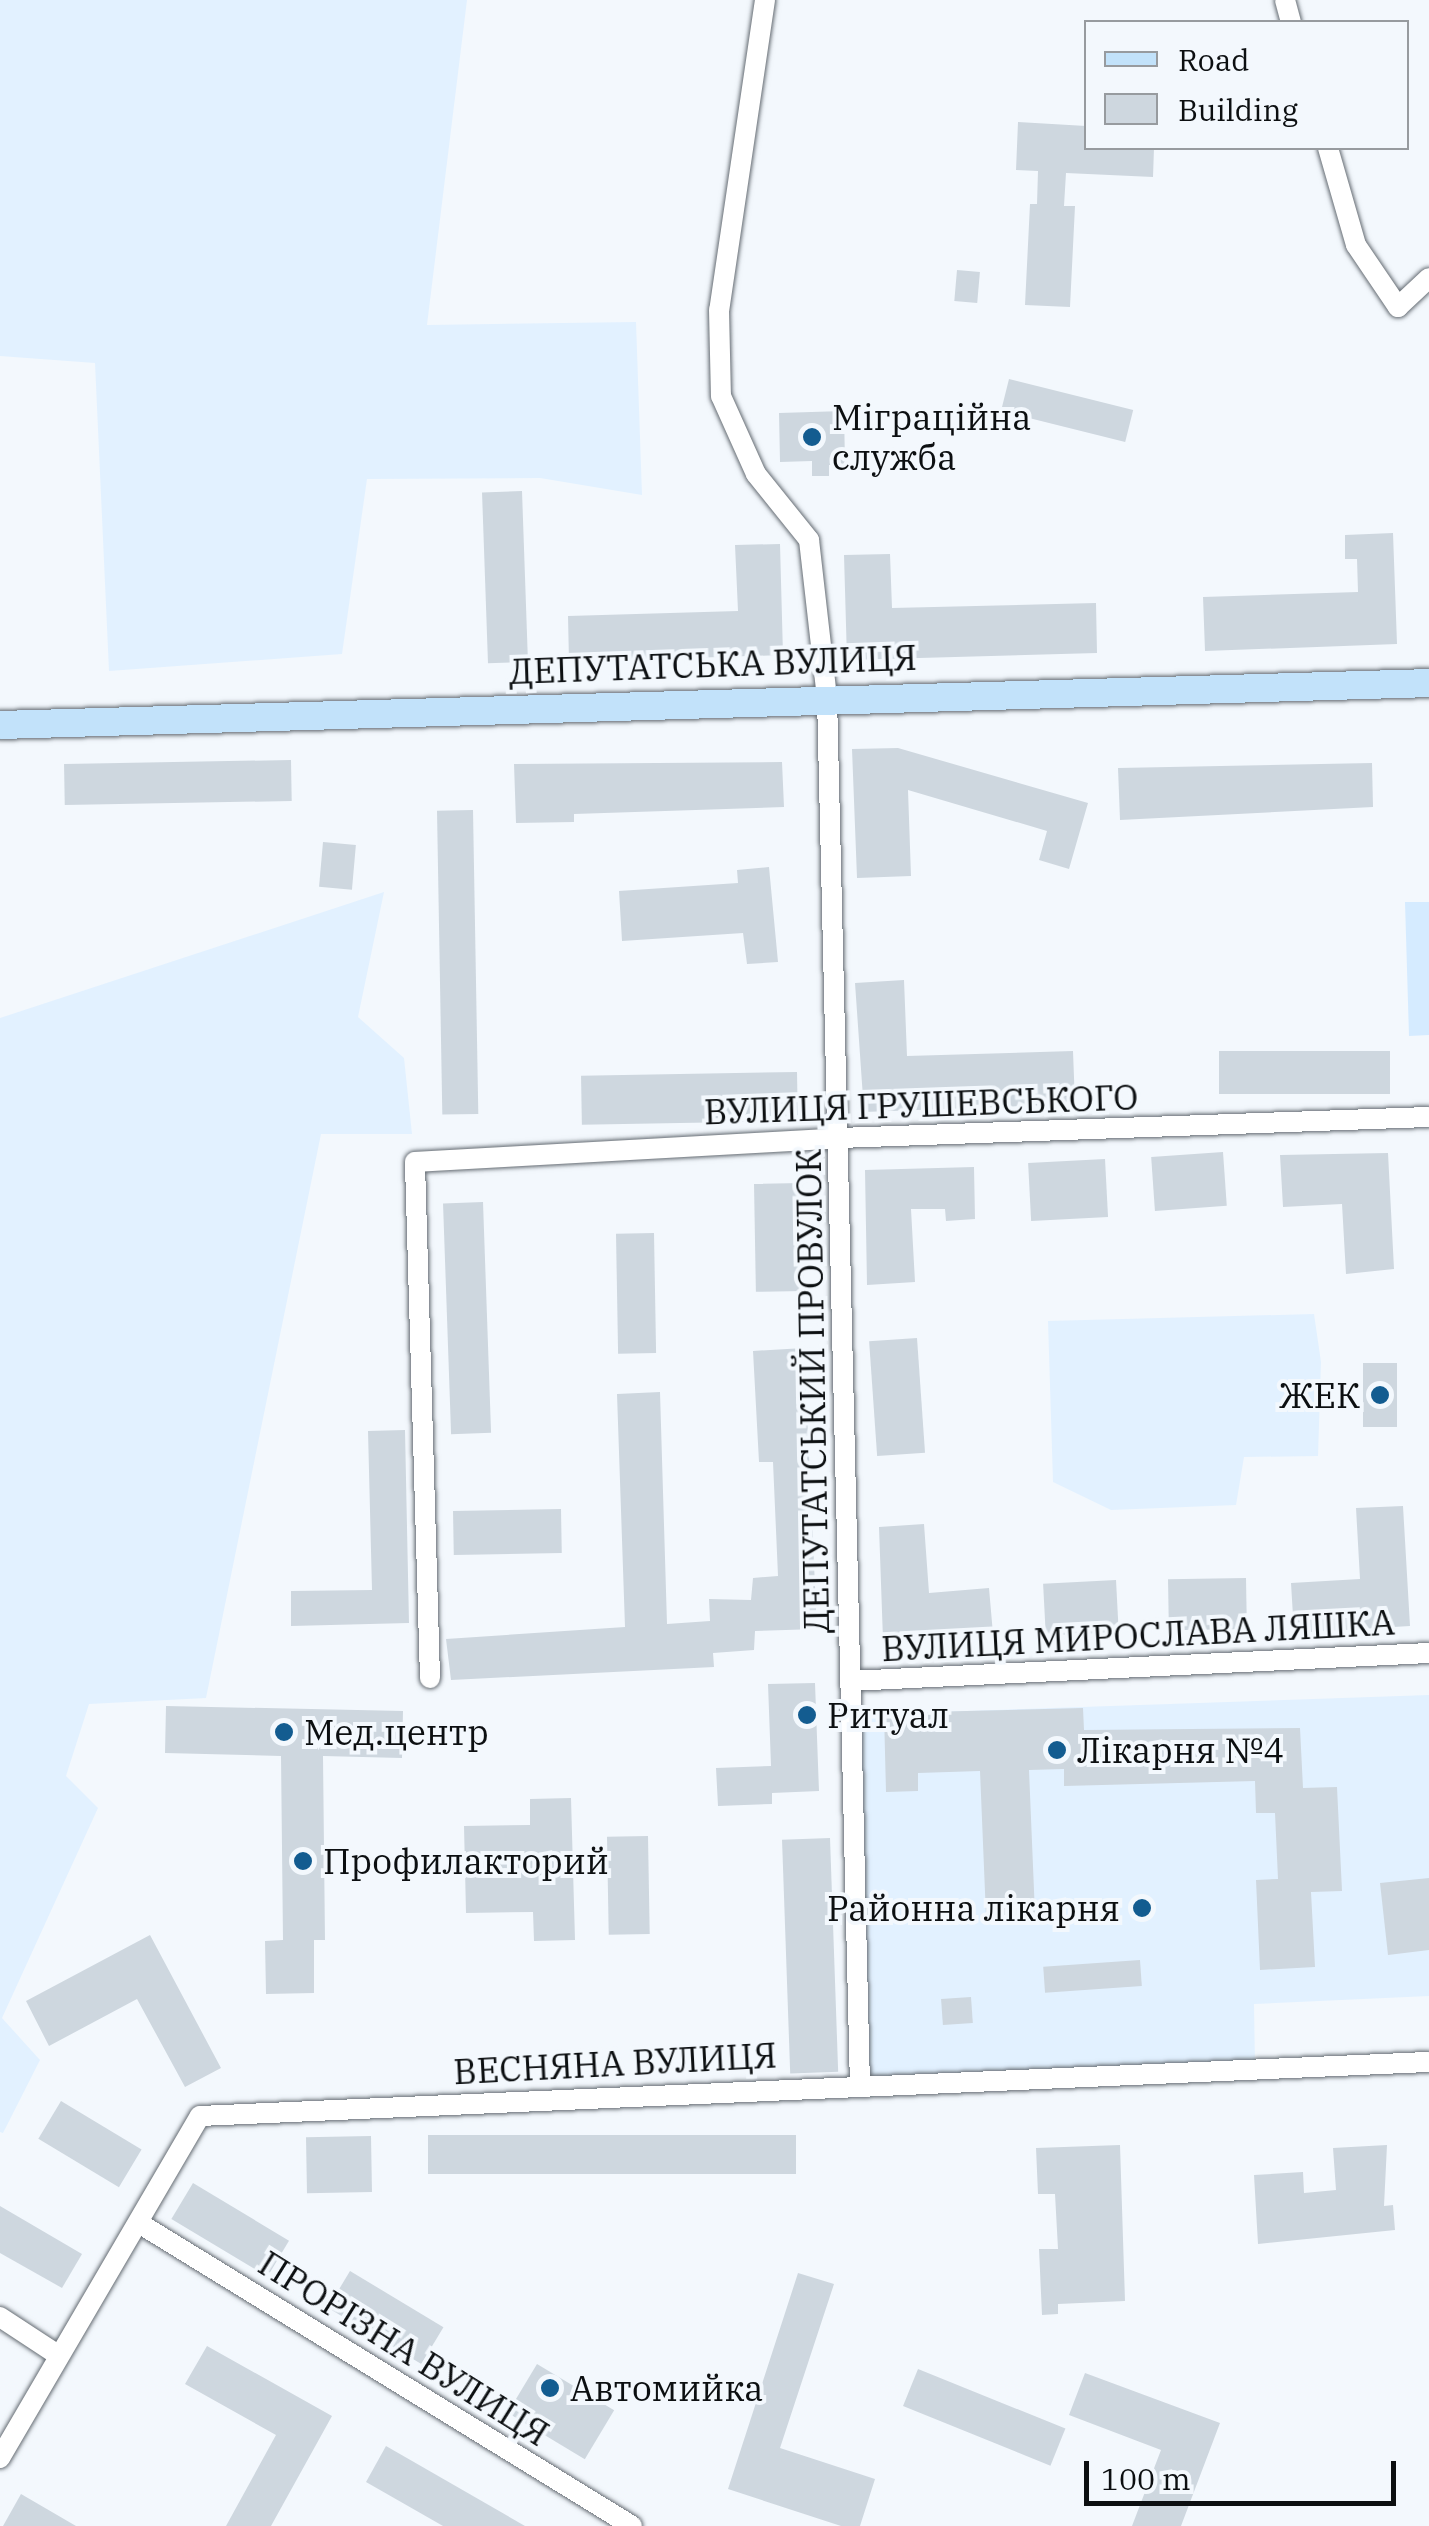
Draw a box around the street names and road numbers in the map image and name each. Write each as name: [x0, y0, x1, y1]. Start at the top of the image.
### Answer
street label: ДЕПУТАТСЬКА ВУЛИЦЯ: [508, 636, 918, 692]
street label: ВУЛИЦЯ ГРУШЕВСЬКОГО: [703, 1075, 1139, 1133]
street label: ДЕПУТАТСЬКИЙ ПРОВУЛОК: [787, 1148, 837, 1634]
street label: ВУЛИЦЯ МИРОСЛАВА ЛЯШКА: [880, 1601, 1396, 1669]
street label: ВЕСНЯНА ВУЛИЦЯ: [452, 2034, 778, 2092]
street label: ПРОРІЗНА ВУЛИЦЯ: [251, 2242, 557, 2454]

